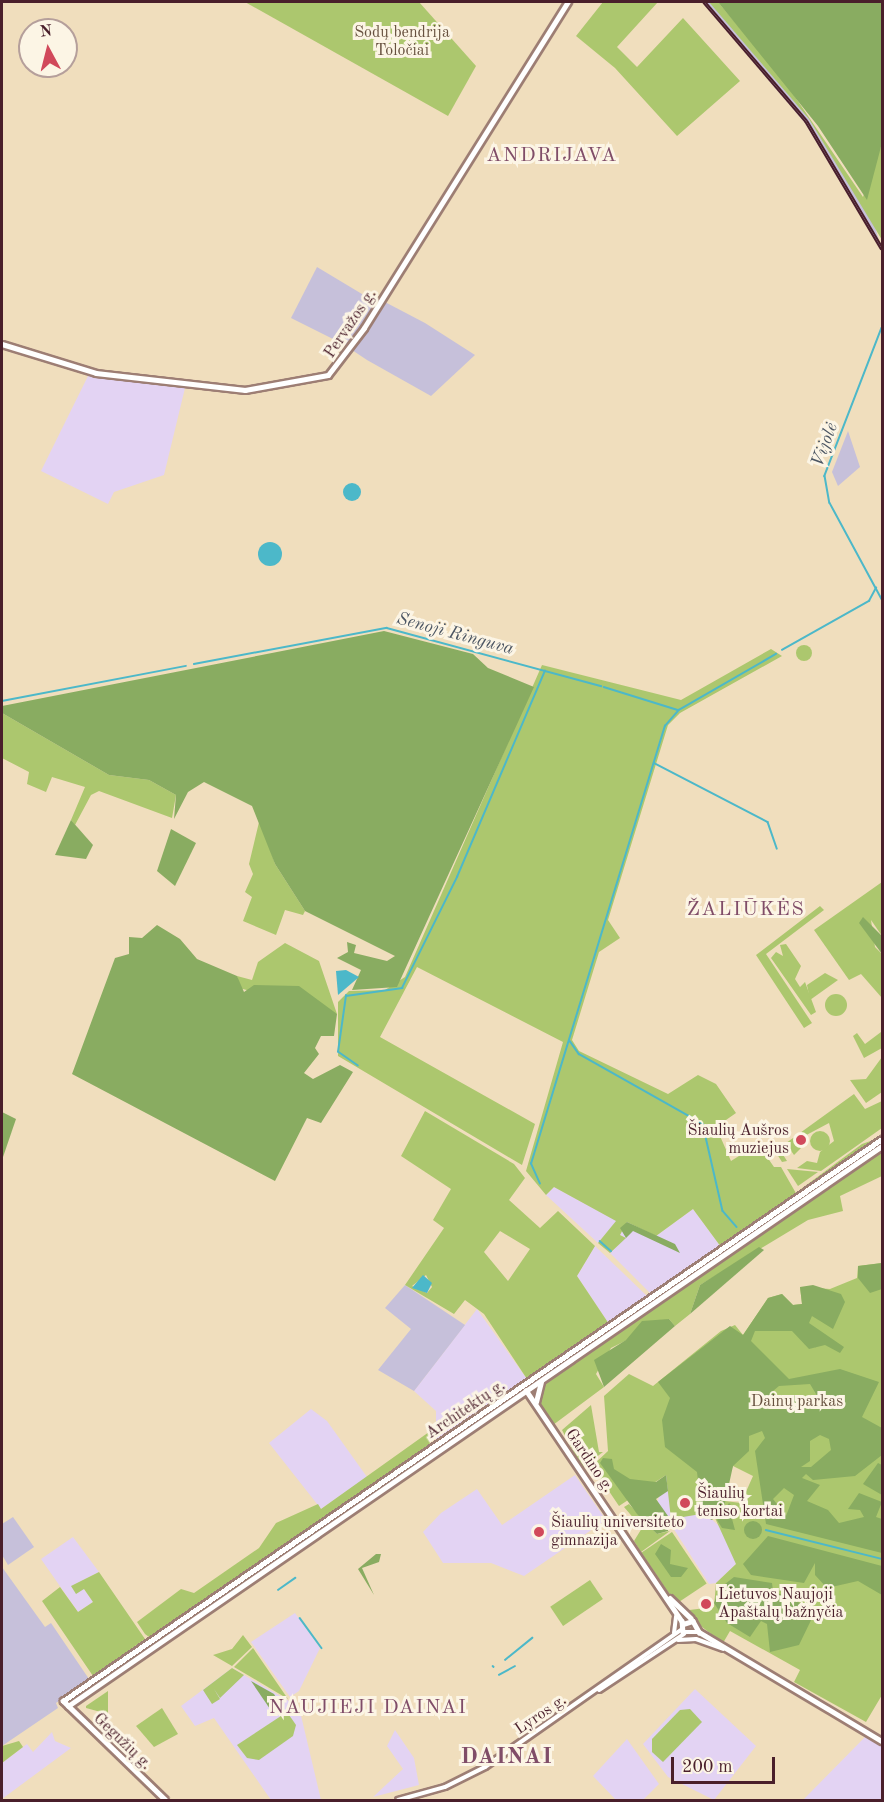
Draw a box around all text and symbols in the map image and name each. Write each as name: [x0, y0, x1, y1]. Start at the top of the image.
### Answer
north arrow: [18, 18, 78, 78]
text: N: [39, 23, 53, 41]
park label: Sodų bendrija Toločiai: [354, 23, 450, 61]
district label: ANDRIJAVA: [486, 144, 618, 168]
street label: Pervažos g.: [321, 286, 381, 362]
water label: Vijolė: [807, 420, 843, 470]
water label: Senoji Ringuva: [394, 608, 516, 660]
district label: ŽALIŪKĖS: [687, 898, 805, 922]
place label: Šiaulių Aušros muziejus: [687, 1121, 789, 1159]
marker: Šiaulių Aušros muziejus: [794, 1133, 808, 1147]
street label: Architektų g.: [423, 1376, 509, 1444]
park label: Dainų parkas: [751, 1392, 843, 1412]
street label: Gardino g.: [561, 1425, 617, 1497]
place label: Šiaulių teniso kortai: [697, 1484, 783, 1522]
marker: Šiaulių teniso kortai: [678, 1496, 692, 1510]
place label: Šiaulių universiteto gimnazija: [551, 1513, 684, 1551]
marker: Šiaulių universiteto gimnazija: [532, 1525, 546, 1539]
place label: Lietuvos Naujoji Apaštalų bažnyčia: [718, 1585, 843, 1623]
marker: Lietuvos Naujoji Apaštalų bažnyčia: [699, 1597, 713, 1611]
street label: Lyros g.: [511, 1691, 571, 1739]
district label: NAUJIEJI DAINAI: [269, 1696, 467, 1720]
street label: Gegužių g.: [89, 1710, 155, 1774]
district label: DAINAI: [460, 1745, 554, 1771]
scale bar: [674, 1745, 778, 1783]
text: 200 m: [682, 1758, 733, 1776]

